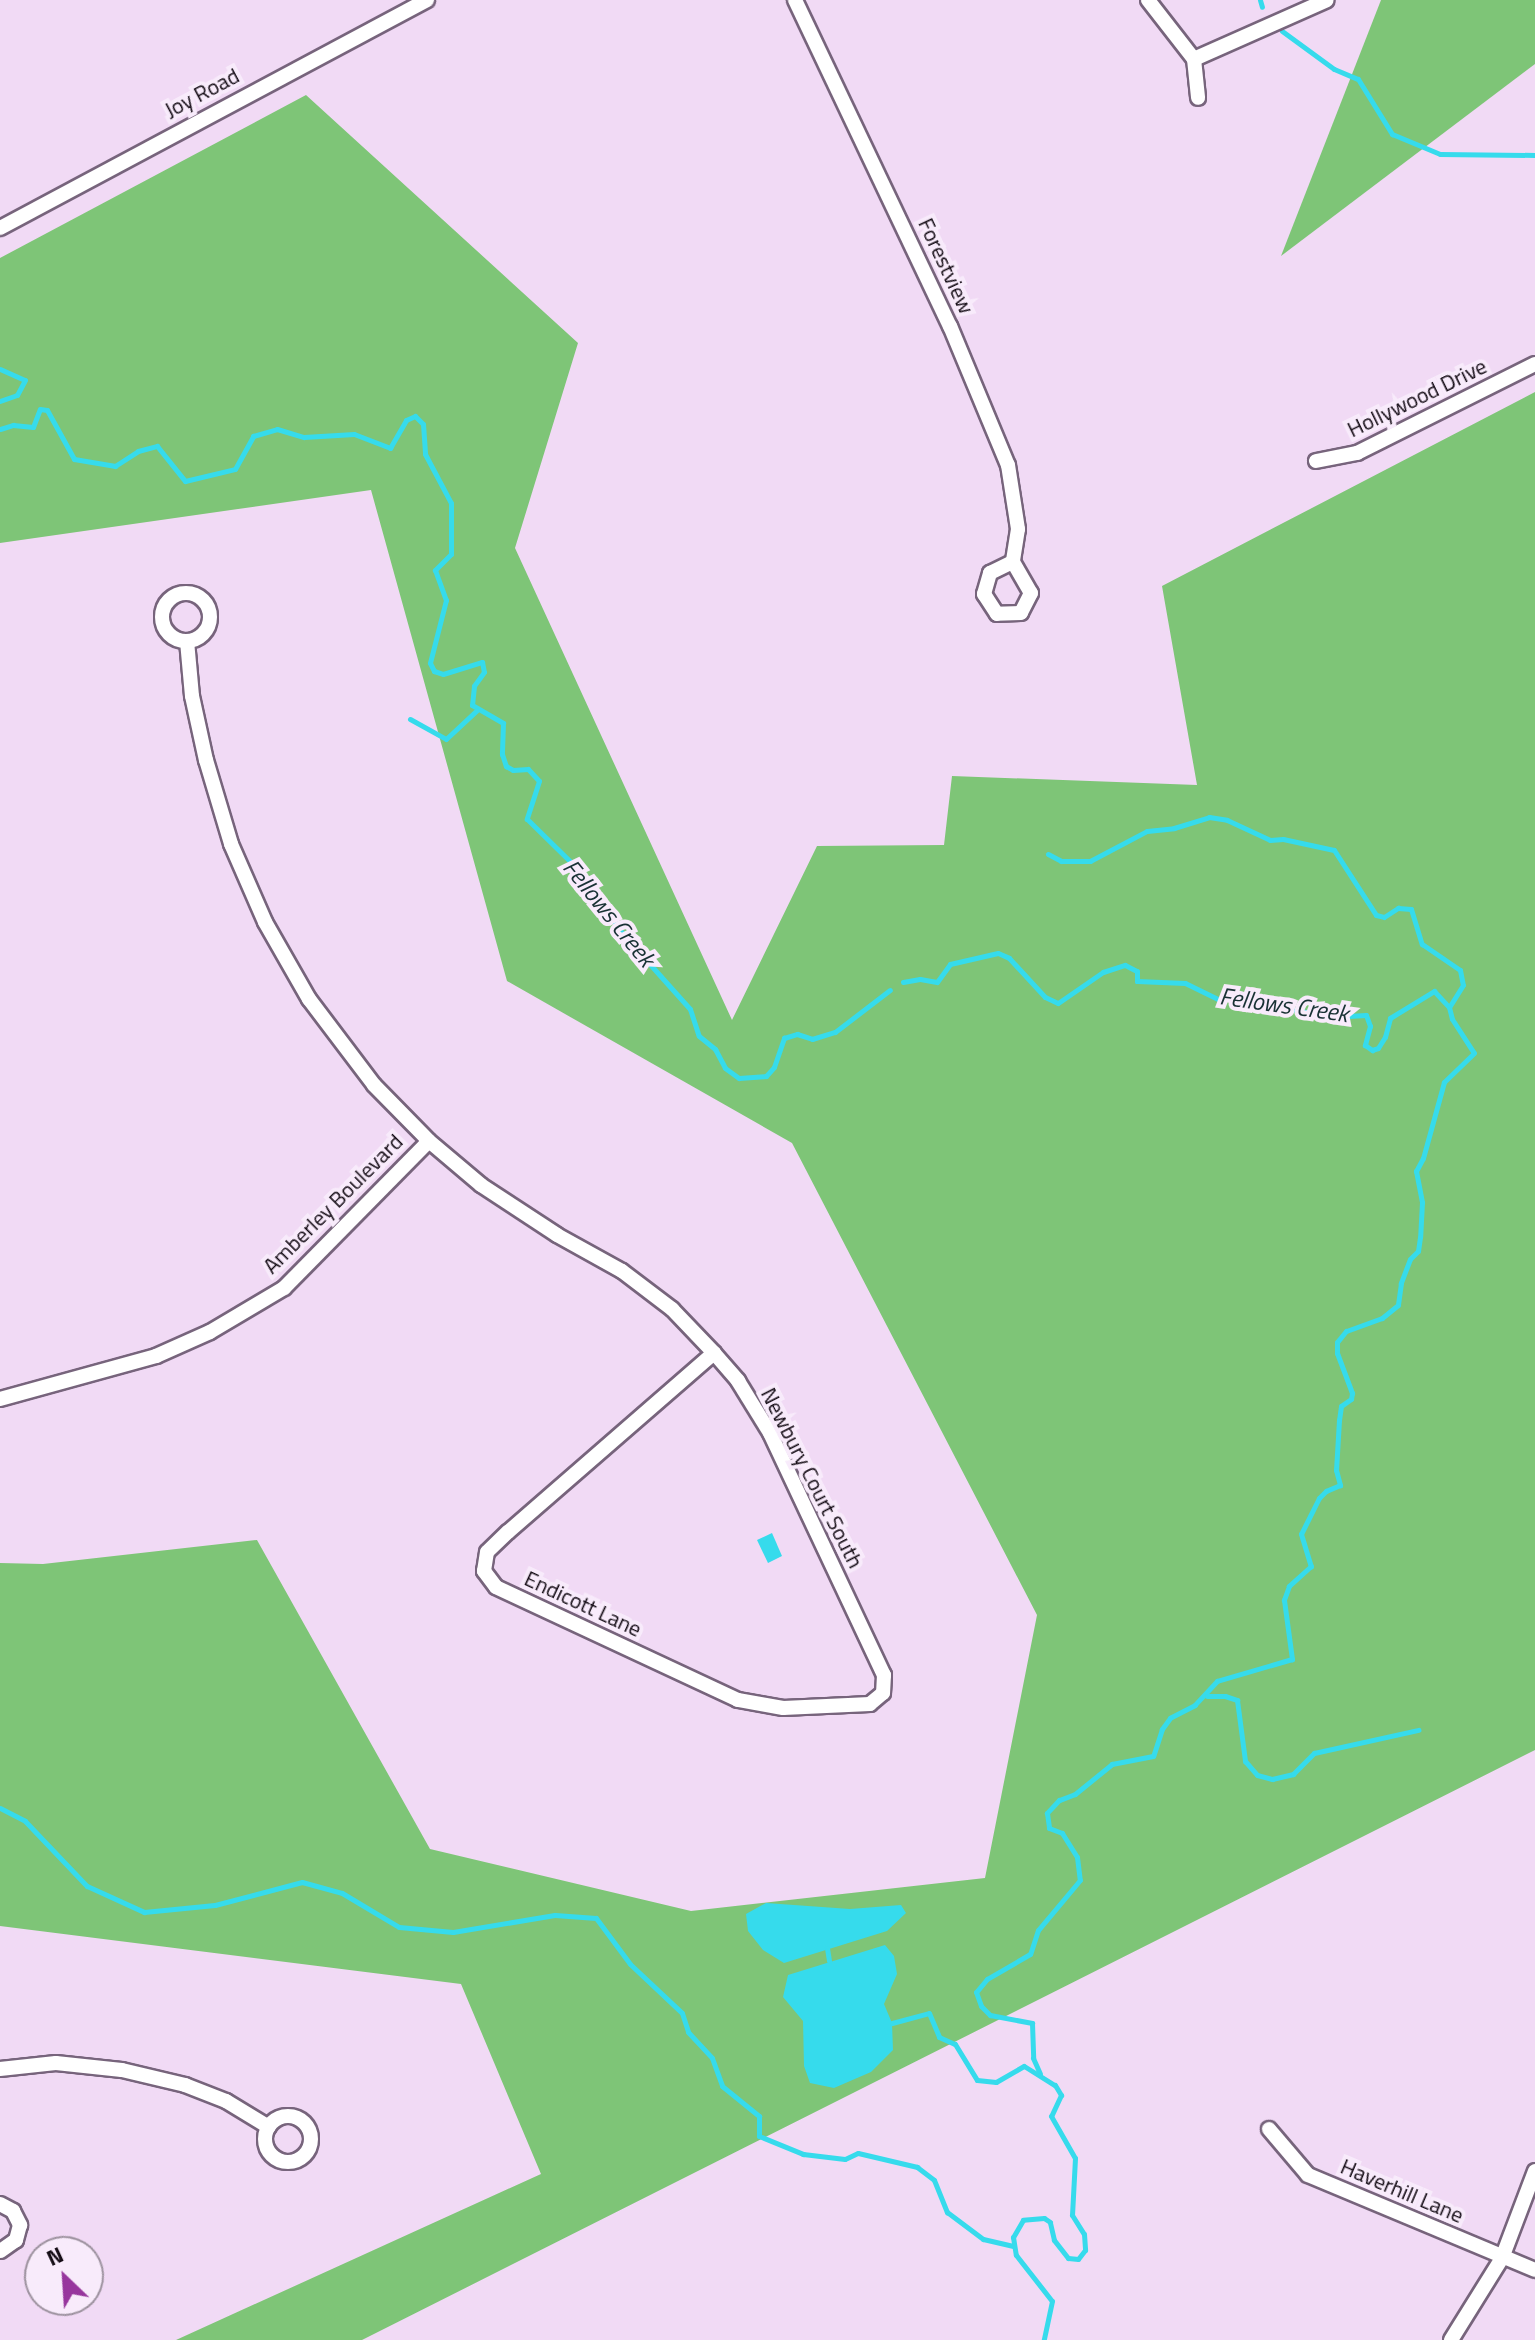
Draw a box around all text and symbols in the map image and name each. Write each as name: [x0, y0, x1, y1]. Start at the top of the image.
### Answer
street label: Joy Road: [160, 62, 244, 124]
street label: Forestview: [912, 214, 980, 318]
street label: Hollywood Drive: [1343, 353, 1491, 443]
water label: Fellows Creek: [557, 854, 661, 972]
water label: Fellows Creek: [1218, 982, 1350, 1028]
street label: Amberley Boulevard: [258, 1129, 408, 1279]
street label: Newbury Court South: [755, 1383, 869, 1573]
street label: Endicott Lane: [520, 1565, 646, 1643]
street label: Haverhill Lane: [1337, 2153, 1467, 2229]
north arrow: [24, 2236, 104, 2316]
text: N: [41, 2237, 69, 2275]

